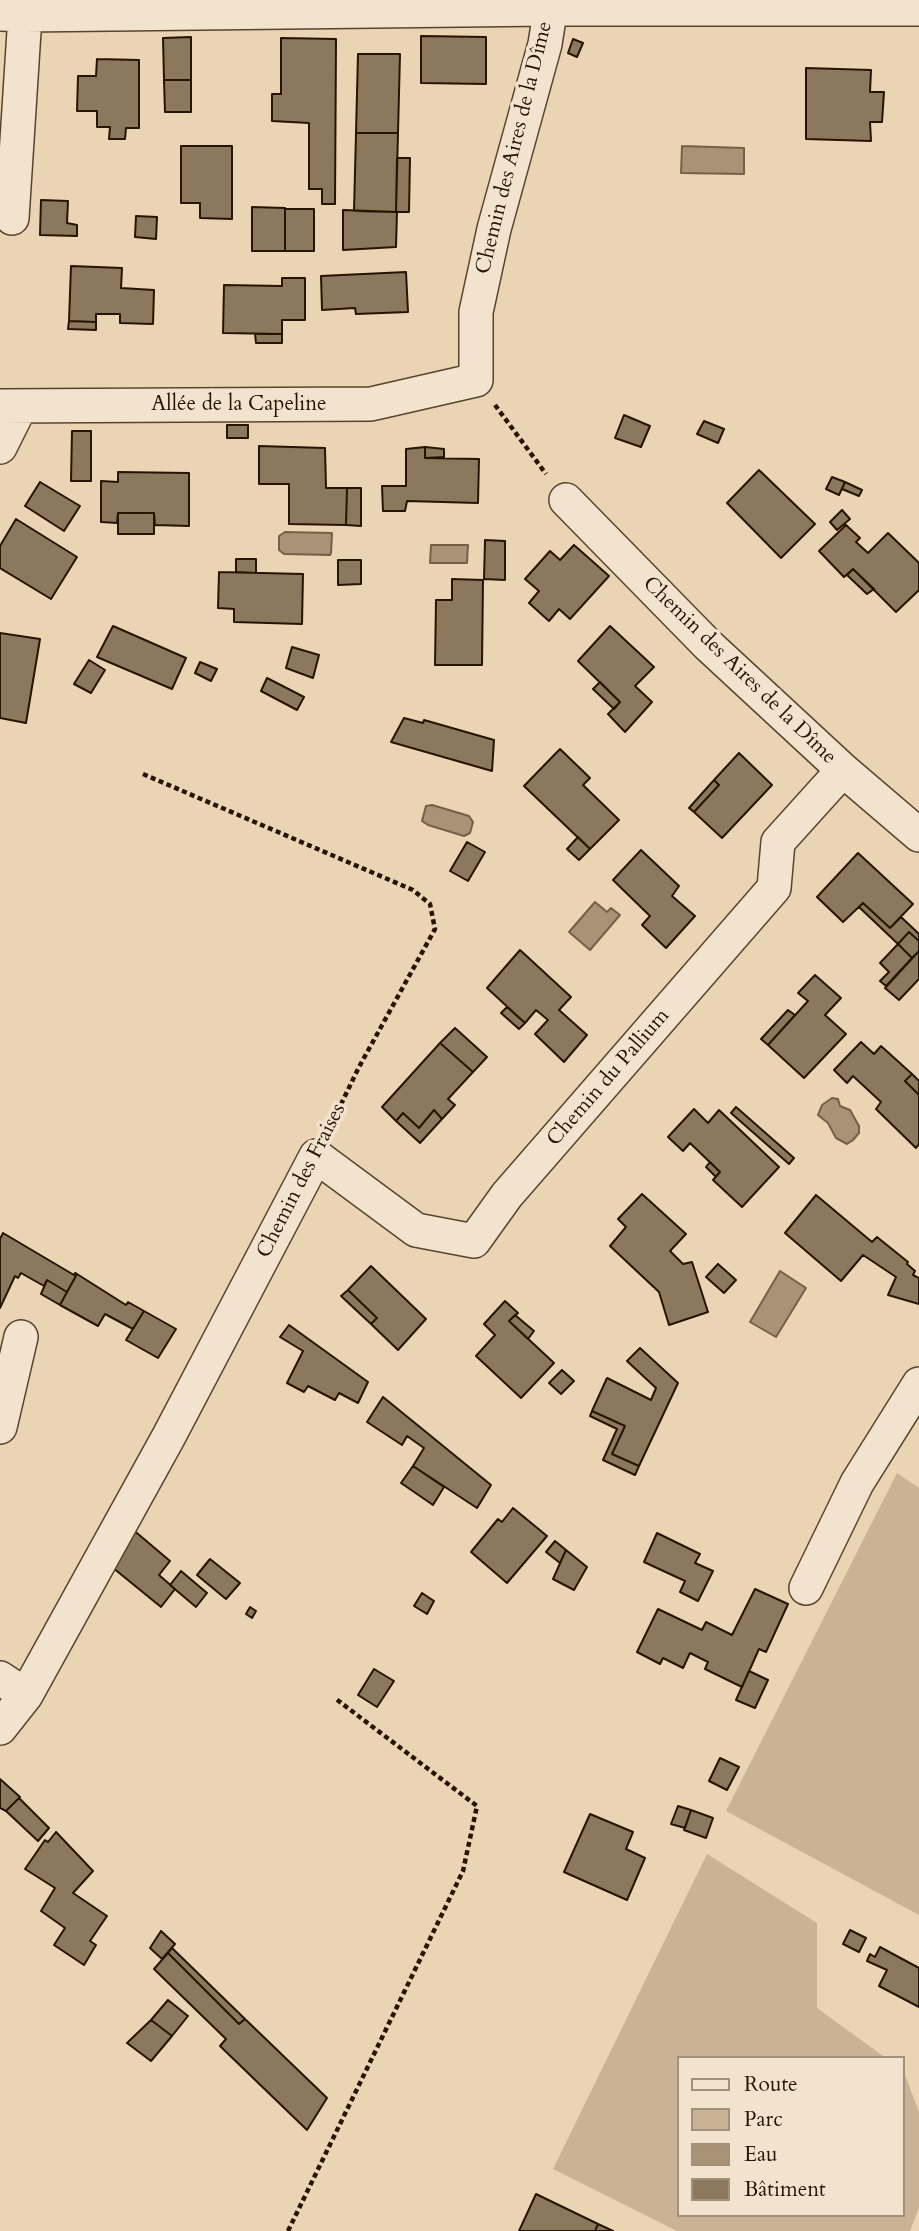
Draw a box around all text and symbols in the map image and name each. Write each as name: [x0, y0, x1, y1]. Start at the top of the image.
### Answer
street label: Chemin des Aires de la Dîme: [471, 19, 559, 277]
street label: Allée de la Capeline: [151, 392, 327, 418]
street label: Chemin des Aires de la Dîme: [637, 572, 841, 770]
street label: Chemin du Pallium: [542, 1004, 676, 1152]
street label: Chemin des Fraises: [252, 1100, 352, 1262]
legend: [678, 2056, 905, 2217]
text: Route: [744, 2070, 798, 2099]
text: Parc: [744, 2105, 783, 2134]
text: Eau: [744, 2140, 778, 2169]
text: Bâtiment: [744, 2175, 826, 2204]

